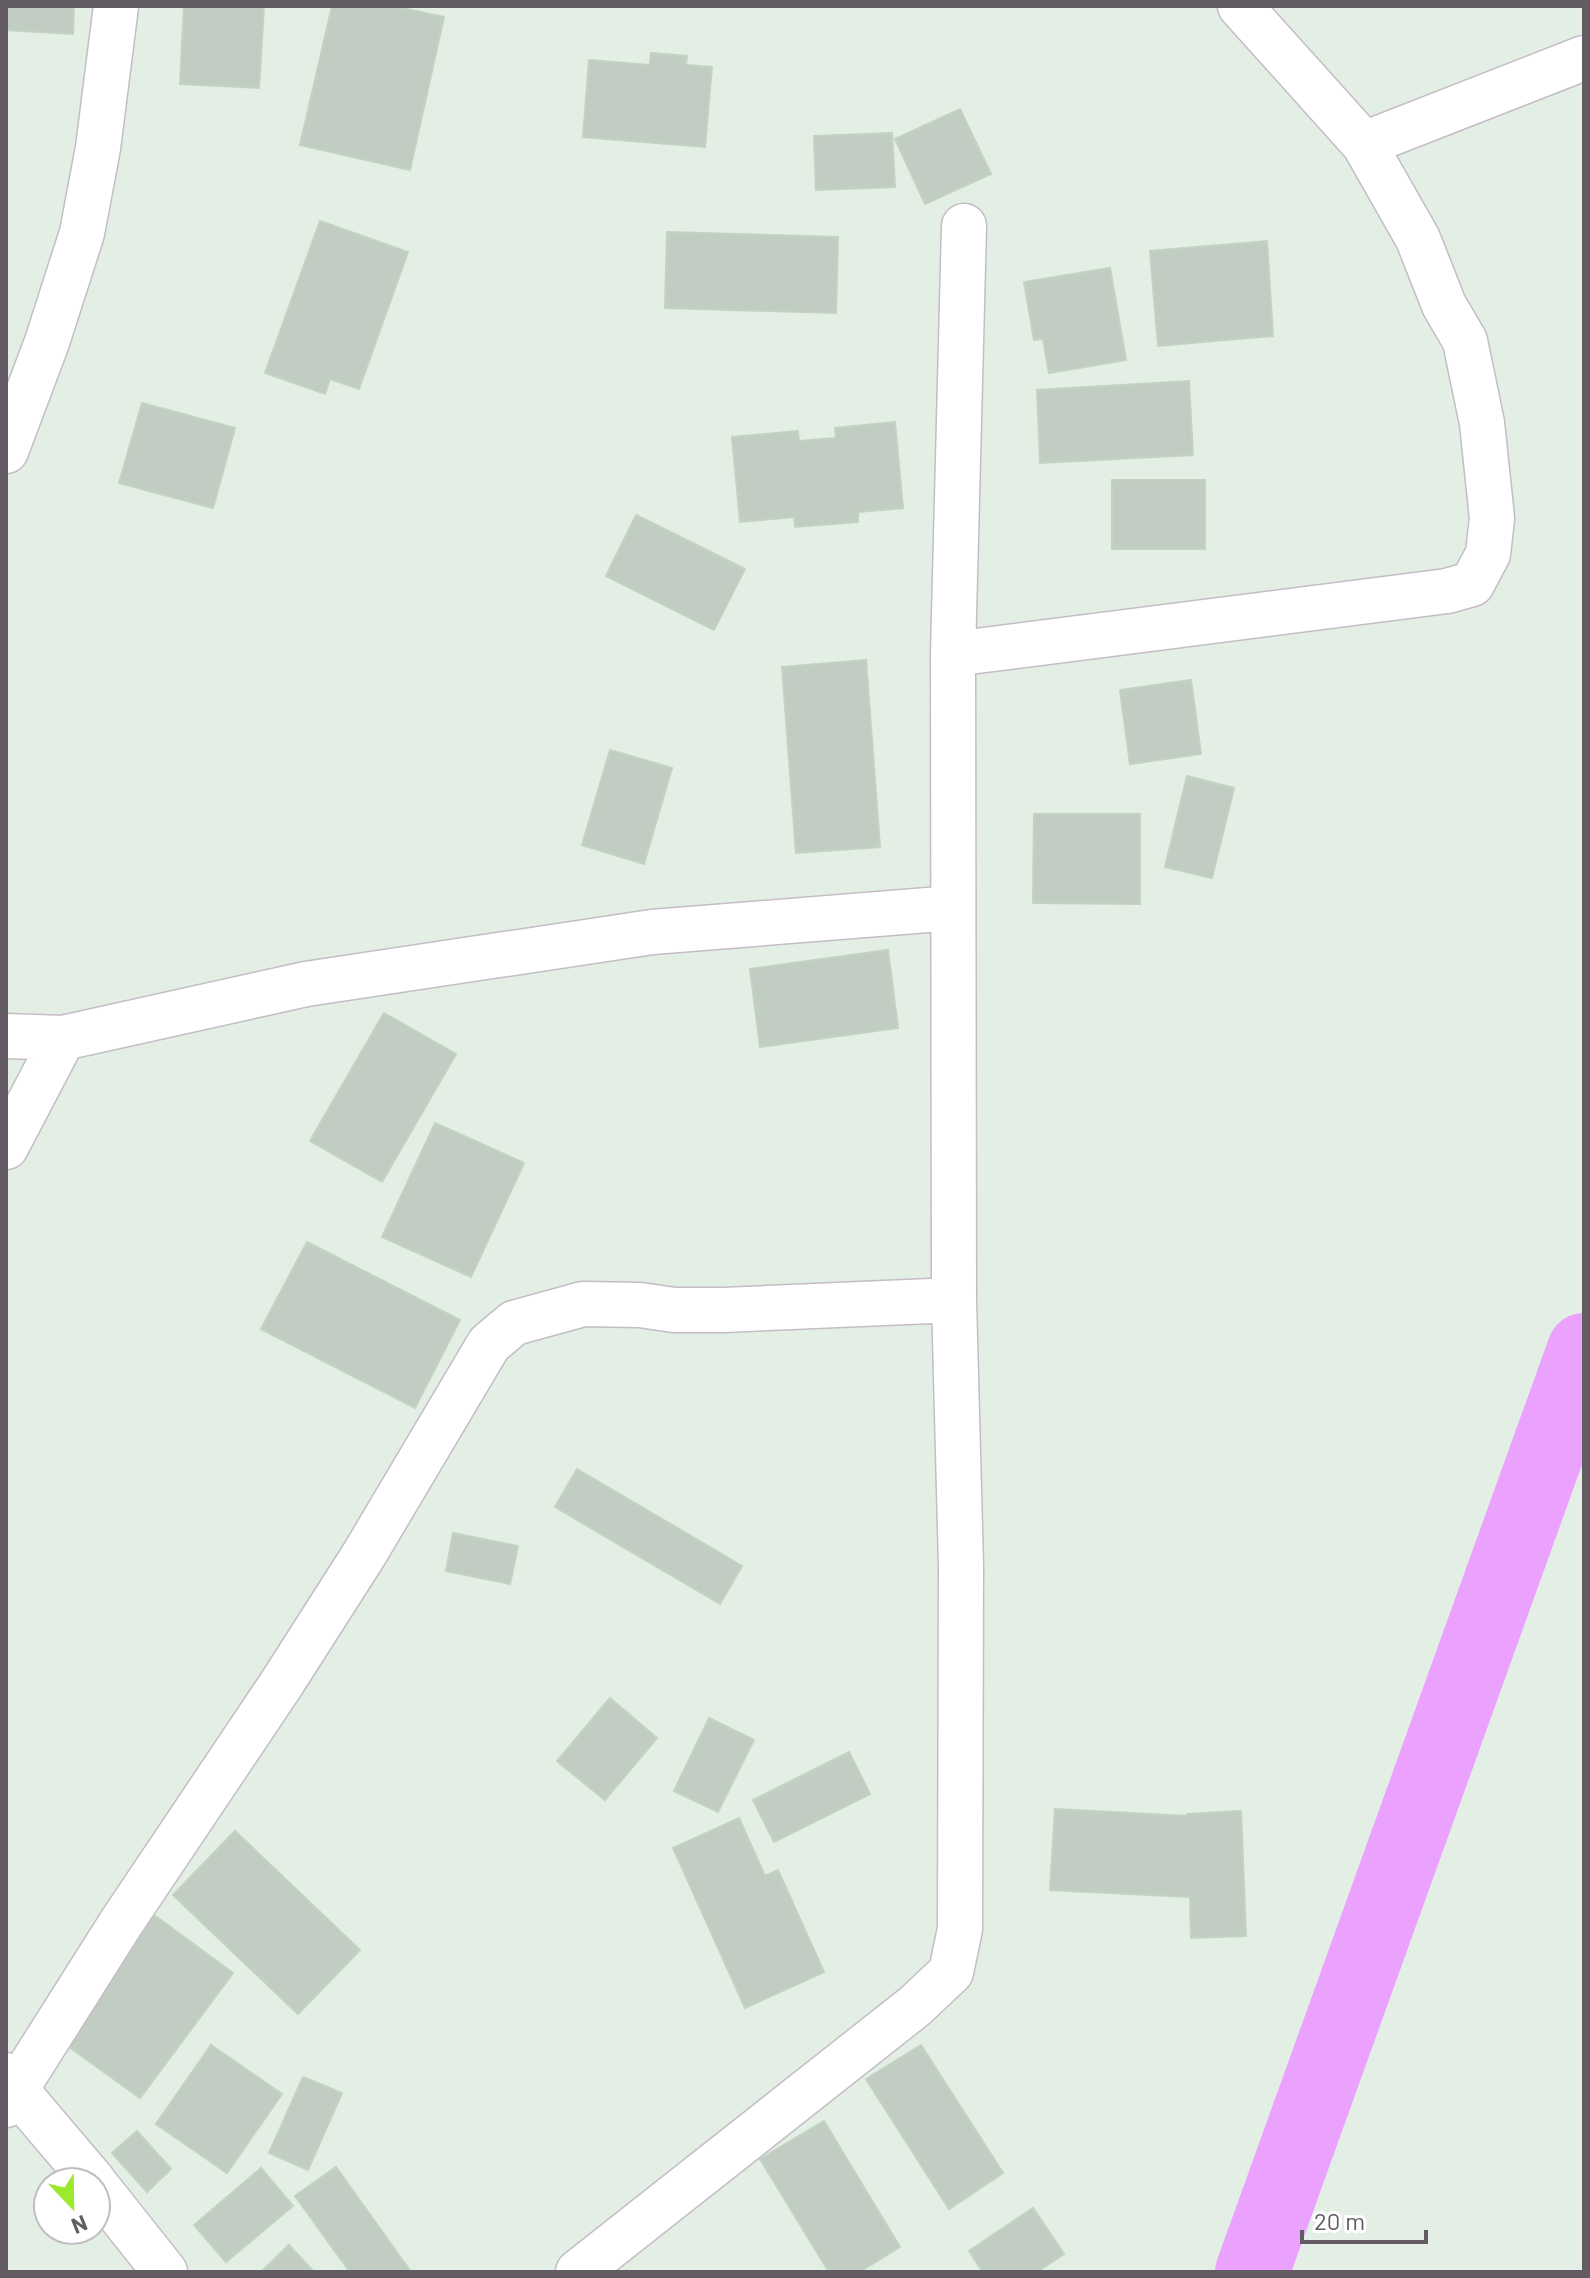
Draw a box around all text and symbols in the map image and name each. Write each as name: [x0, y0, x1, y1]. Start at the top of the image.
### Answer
north arrow: [32, 2166, 112, 2246]
scale bar: [1302, 2194, 1426, 2244]
text: 20 m: [1314, 2206, 1365, 2235]
text: N: [68, 2211, 92, 2240]

